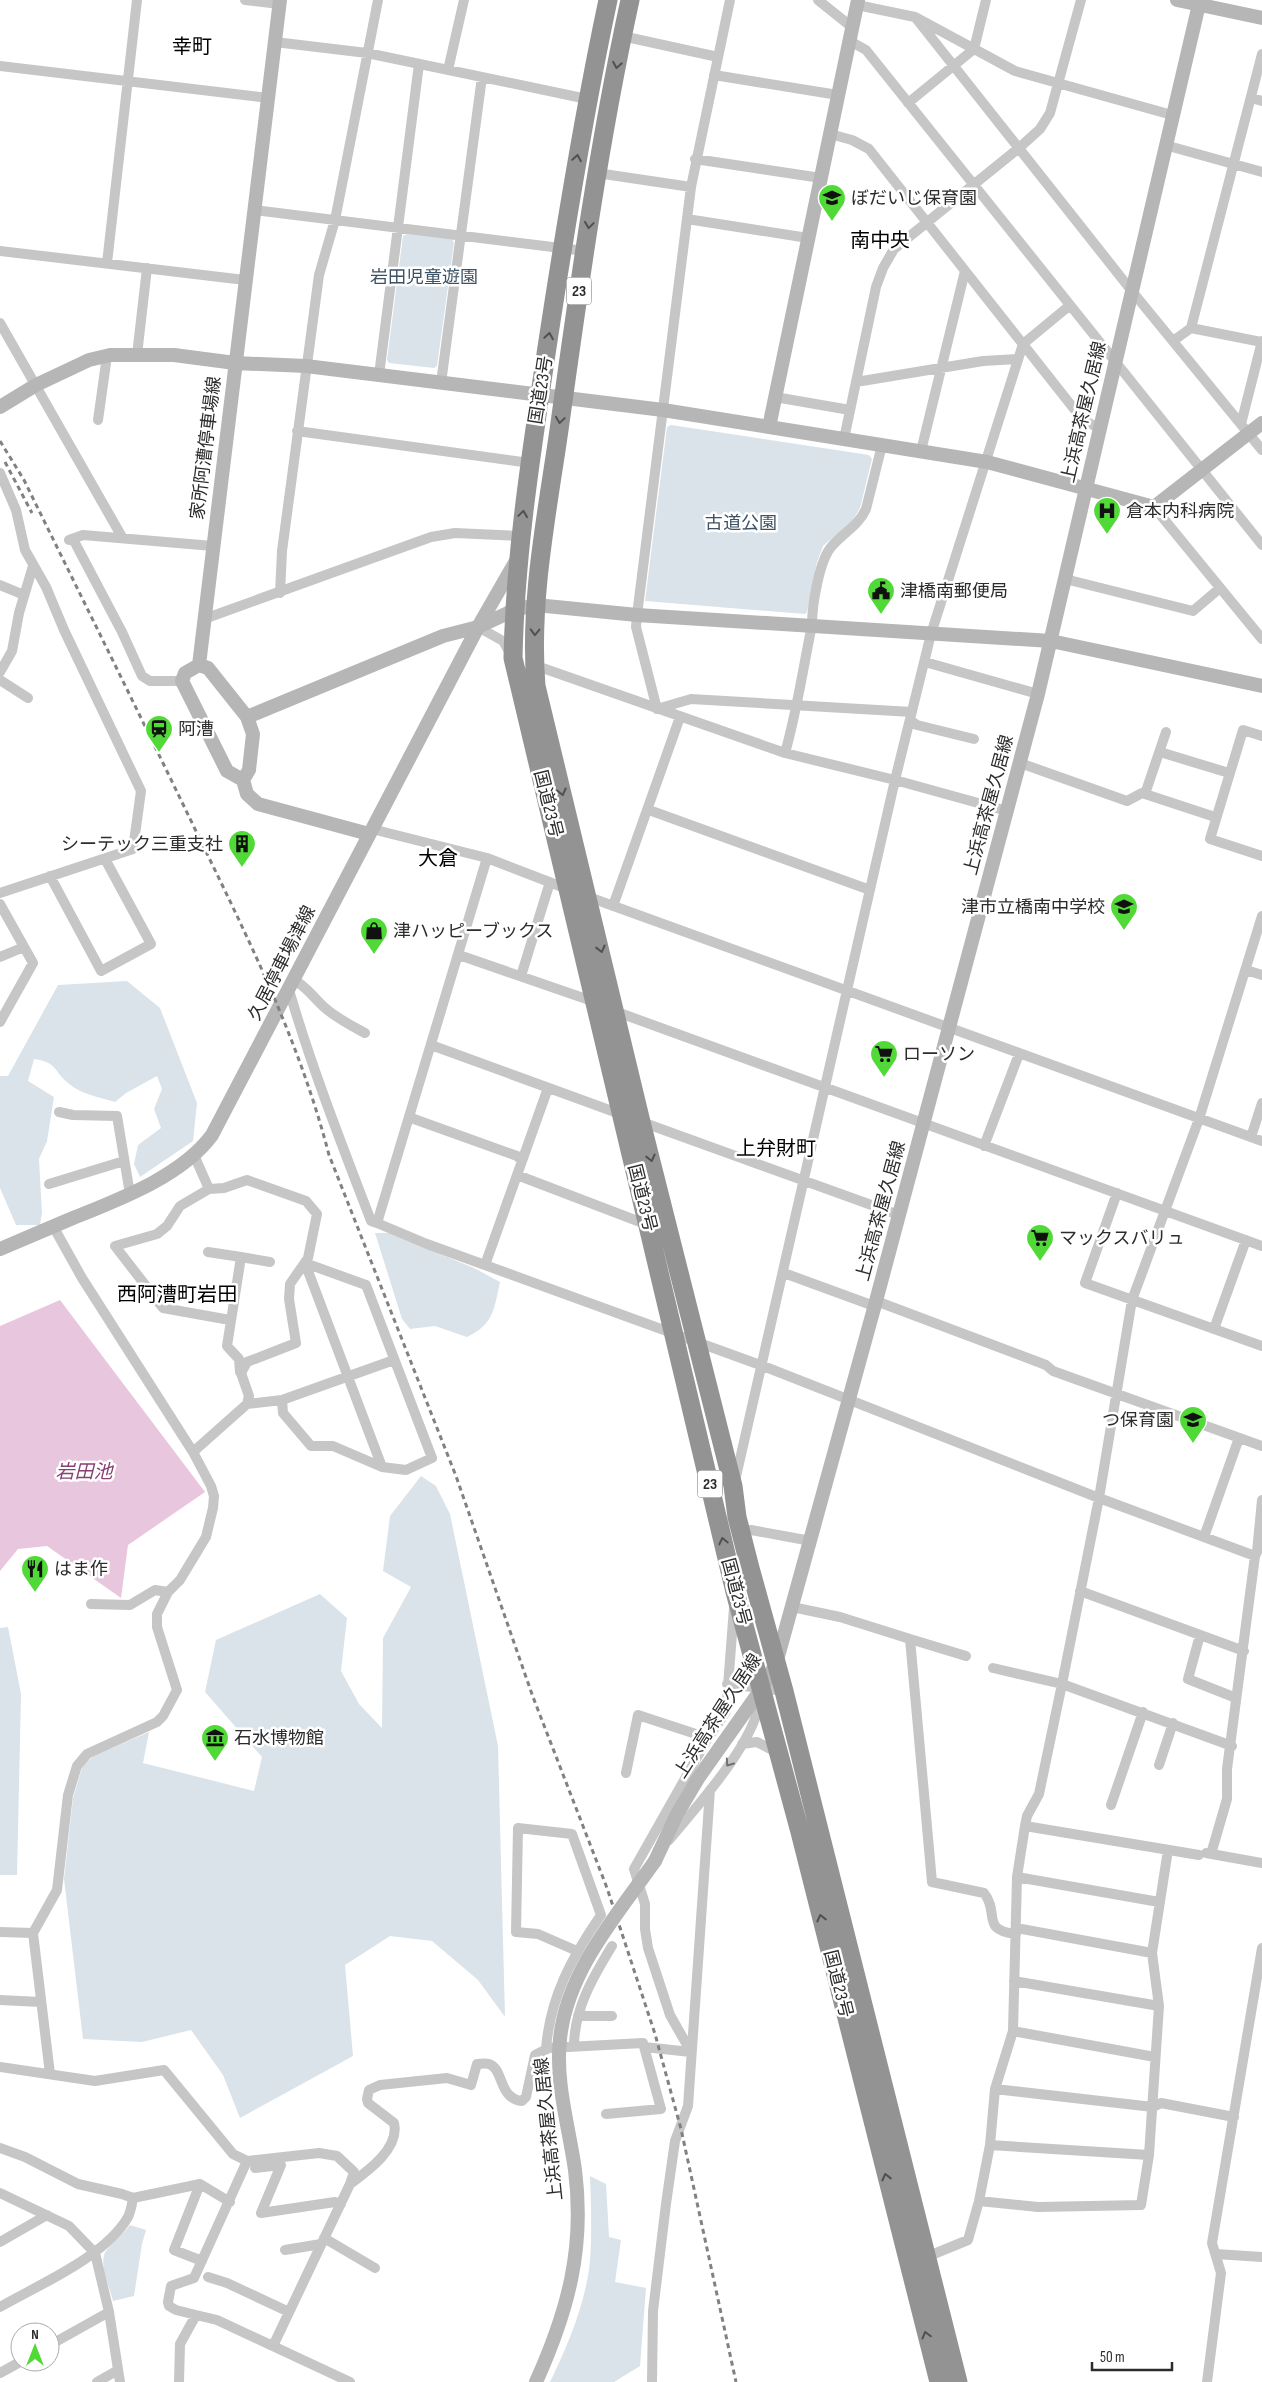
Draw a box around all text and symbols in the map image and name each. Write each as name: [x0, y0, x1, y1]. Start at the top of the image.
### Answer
district label: 幸町: [172, 35, 212, 59]
one-way arrow: [612, 61, 622, 69]
one-way arrow: [571, 154, 582, 162]
school or university icon: ぼだいじ保育園: [817, 183, 847, 222]
place label: ぼだいじ保育園: [851, 188, 977, 209]
one-way arrow: [584, 221, 595, 229]
district label: 南中央: [850, 229, 910, 253]
park label: 岩田児童遊園: [370, 267, 478, 288]
road number: 23: [566, 278, 592, 304]
one-way arrow: [543, 331, 554, 339]
street label: 上浜高茶屋久居線: [1058, 339, 1110, 485]
street label: 国道23号: [525, 354, 557, 426]
street label: 家所阿漕停車場線: [187, 375, 225, 521]
one-way arrow: [556, 416, 566, 425]
hospital icon: 倉本内科病院: [1092, 496, 1122, 535]
place label: 倉本内科病院: [1126, 501, 1234, 522]
one-way arrow: [517, 509, 528, 517]
park label: 古道公園: [705, 513, 777, 534]
public building icon: 津橋南郵便局: [866, 576, 896, 615]
place label: 津橋南郵便局: [900, 581, 1008, 602]
one-way arrow: [530, 628, 541, 636]
station icon: 阿漕: [144, 714, 174, 753]
place label: 阿漕: [178, 719, 214, 740]
street label: 上浜高茶屋久居線: [960, 733, 1018, 877]
street label: 国道23号: [529, 768, 567, 840]
one-way arrow: [556, 787, 567, 796]
building icon: シーテック三重支社: [227, 829, 257, 868]
place label: シーテック三重支社: [61, 834, 223, 855]
district label: 大倉: [418, 847, 458, 871]
school or university icon: 津市立橋南中学校: [1109, 892, 1139, 931]
place label: 津市立橋南中学校: [961, 897, 1105, 918]
street label: 久居停車場津線: [244, 902, 320, 1024]
shop icon: 津ハッピーブックス: [359, 916, 389, 955]
place label: 津ハッピーブックス: [393, 921, 553, 942]
one-way arrow: [595, 945, 606, 954]
supermarket icon: ローソン: [869, 1039, 899, 1078]
place label: ローソン: [903, 1044, 975, 1065]
district label: 上弁財町: [736, 1137, 816, 1161]
street label: 上浜高茶屋久居線: [852, 1139, 910, 1283]
one-way arrow: [645, 1154, 655, 1162]
street label: 国道23号: [623, 1162, 661, 1234]
supermarket icon: マックスバリュ: [1025, 1223, 1055, 1262]
place label: マックスバリュ: [1059, 1228, 1184, 1249]
district label: 西阿漕町岩田: [117, 1283, 237, 1307]
school or university icon: つ保育園: [1178, 1405, 1208, 1444]
place label: つ保育園: [1102, 1410, 1174, 1431]
water label: 岩田池: [55, 1461, 114, 1484]
road number: 23: [698, 1470, 722, 1498]
one-way arrow: [718, 1536, 729, 1545]
restaurant icon: はま作: [20, 1554, 50, 1593]
street label: 国道23号: [717, 1556, 755, 1628]
place label: はま作: [54, 1559, 108, 1580]
street label: 上浜高茶屋久居線: [670, 1650, 766, 1782]
museum icon: 石水博物館: [200, 1723, 230, 1762]
place label: 石水博物館: [234, 1728, 324, 1749]
one-way arrow: [726, 1757, 735, 1767]
one-way arrow: [817, 1914, 827, 1922]
street label: 国道23号: [819, 1948, 857, 2020]
street label: 上浜高茶屋久居線: [531, 2056, 567, 2202]
one-way arrow: [881, 2173, 892, 2182]
north arrow: [10, 2322, 60, 2372]
text: N: [31, 2326, 39, 2343]
one-way arrow: [922, 2331, 932, 2339]
scale bar: [1092, 2340, 1172, 2372]
text: 50 m: [1100, 2348, 1125, 2367]

